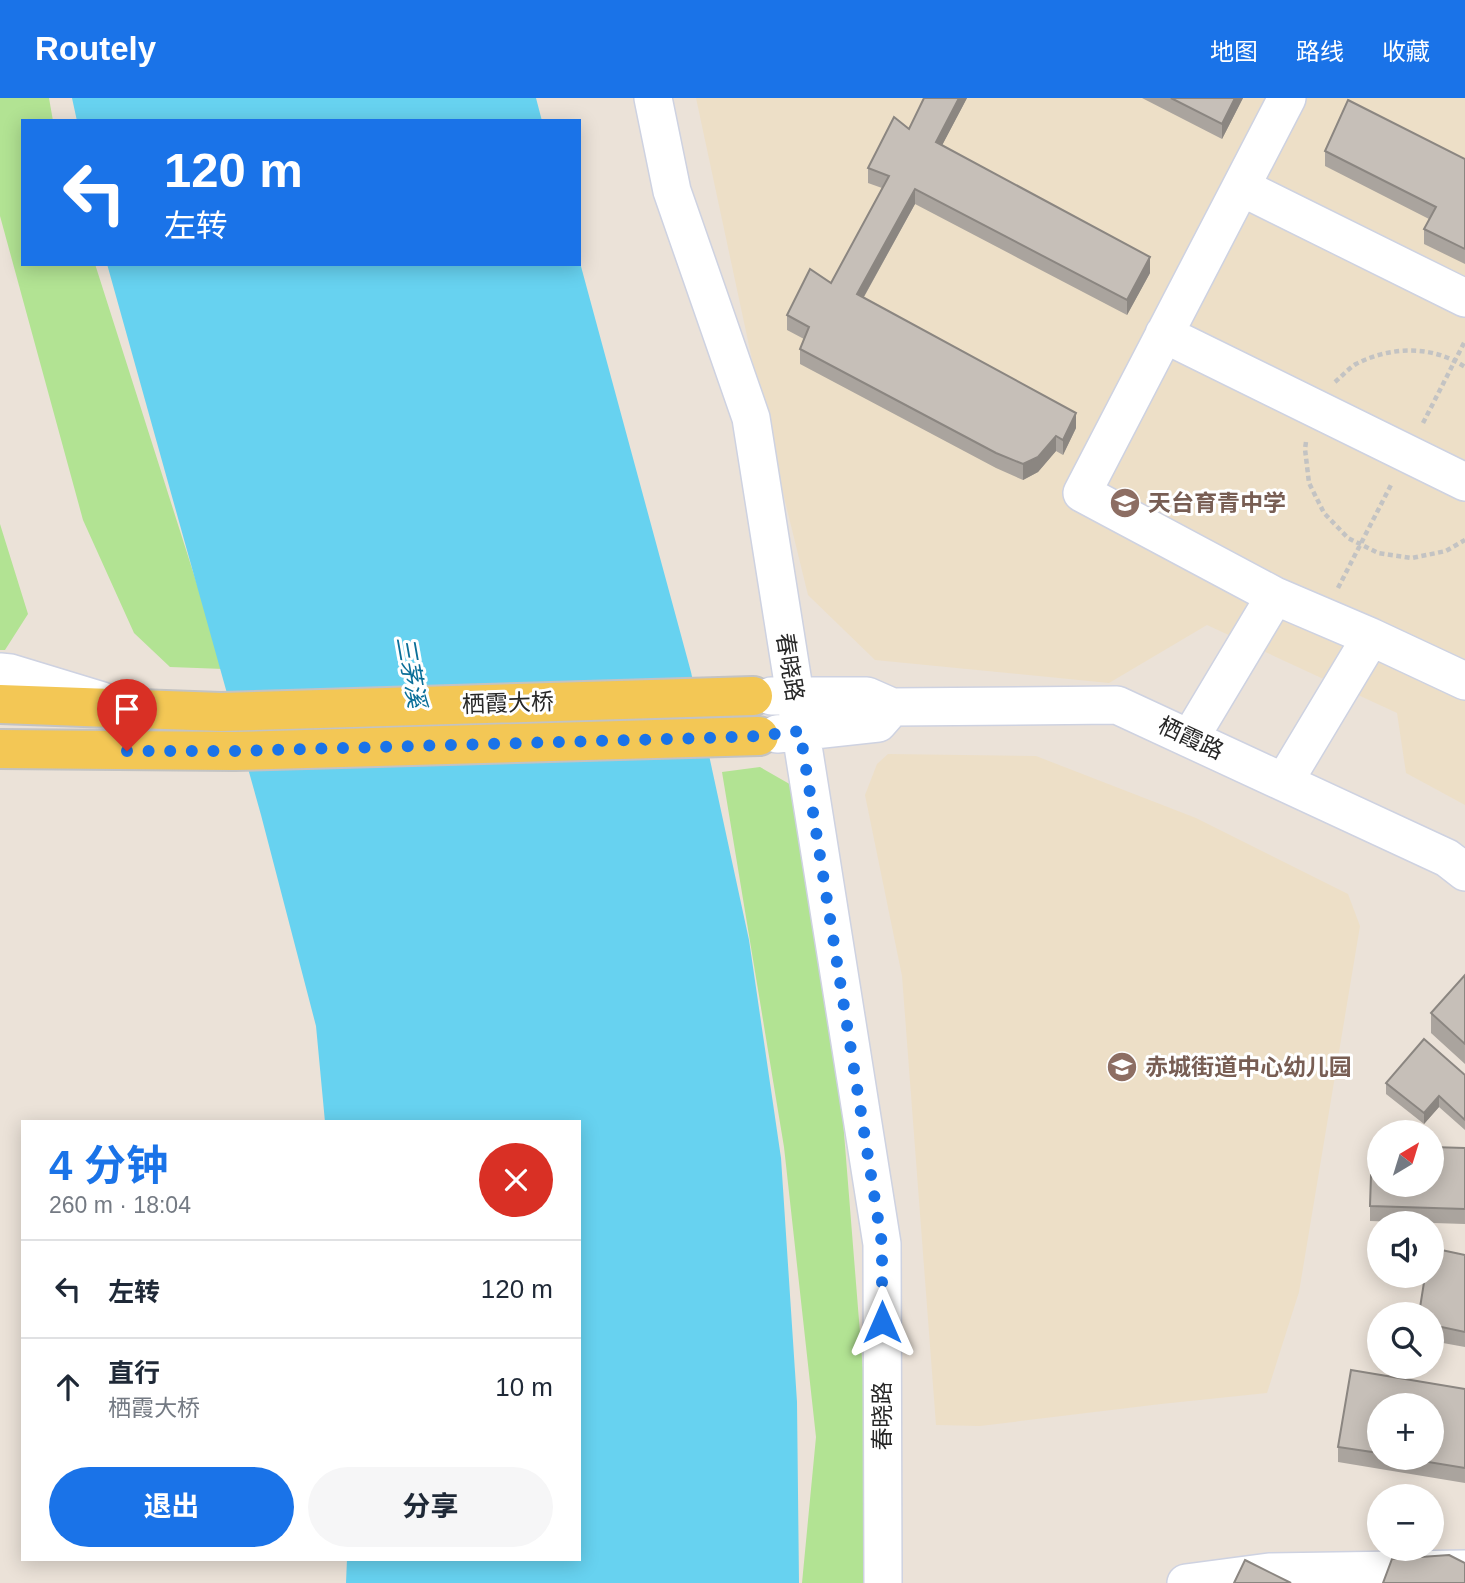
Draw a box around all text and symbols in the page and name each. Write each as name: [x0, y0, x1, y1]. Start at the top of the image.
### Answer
text: Routely: [35, 30, 156, 67]
text: 地图: [1210, 38, 1258, 65]
text: 路线: [1296, 38, 1344, 65]
text: 收藏: [1382, 38, 1430, 65]
text: 120 m: [164, 143, 303, 197]
icon: left: [49, 147, 140, 238]
text: 左转: [164, 208, 228, 244]
school or university icon: 天台育青中学: [1108, 486, 1142, 520]
place label: 天台育青中学: [1148, 490, 1286, 516]
street label: 春晓路: [772, 631, 808, 703]
water label: 三茅溪: [392, 634, 432, 713]
pin: [97, 679, 157, 751]
street label: 栖霞大桥: [462, 688, 554, 718]
icon: arrive: [108, 690, 146, 728]
street label: 栖霞路: [1154, 712, 1228, 764]
school or university icon: 赤城街道中心幼儿园: [1105, 1050, 1139, 1084]
place label: 赤城街道中心幼儿园: [1145, 1054, 1352, 1080]
north arrow: [1367, 1120, 1444, 1197]
map controls: [1367, 1120, 1444, 1561]
text: 4 分钟: [49, 1142, 168, 1189]
button: close: [479, 1143, 553, 1217]
text: 260 m · 18:04: [49, 1192, 191, 1218]
button: sound: [1367, 1211, 1444, 1288]
icon: left: [49, 1270, 87, 1308]
text: 120 m: [481, 1274, 553, 1304]
text: 左转: [108, 1277, 160, 1307]
position arrow: [845, 1285, 919, 1359]
button: search: [1367, 1302, 1444, 1379]
text: 直行: [108, 1358, 160, 1388]
icon: ahead: [49, 1368, 87, 1406]
text: 10 m: [495, 1372, 553, 1402]
street label: 春晓路: [869, 1382, 895, 1451]
button: +: [1367, 1393, 1444, 1470]
text: 栖霞大桥: [108, 1395, 200, 1421]
button: 退出: [49, 1467, 294, 1547]
button: 分享: [308, 1467, 553, 1547]
button: −: [1367, 1484, 1444, 1561]

